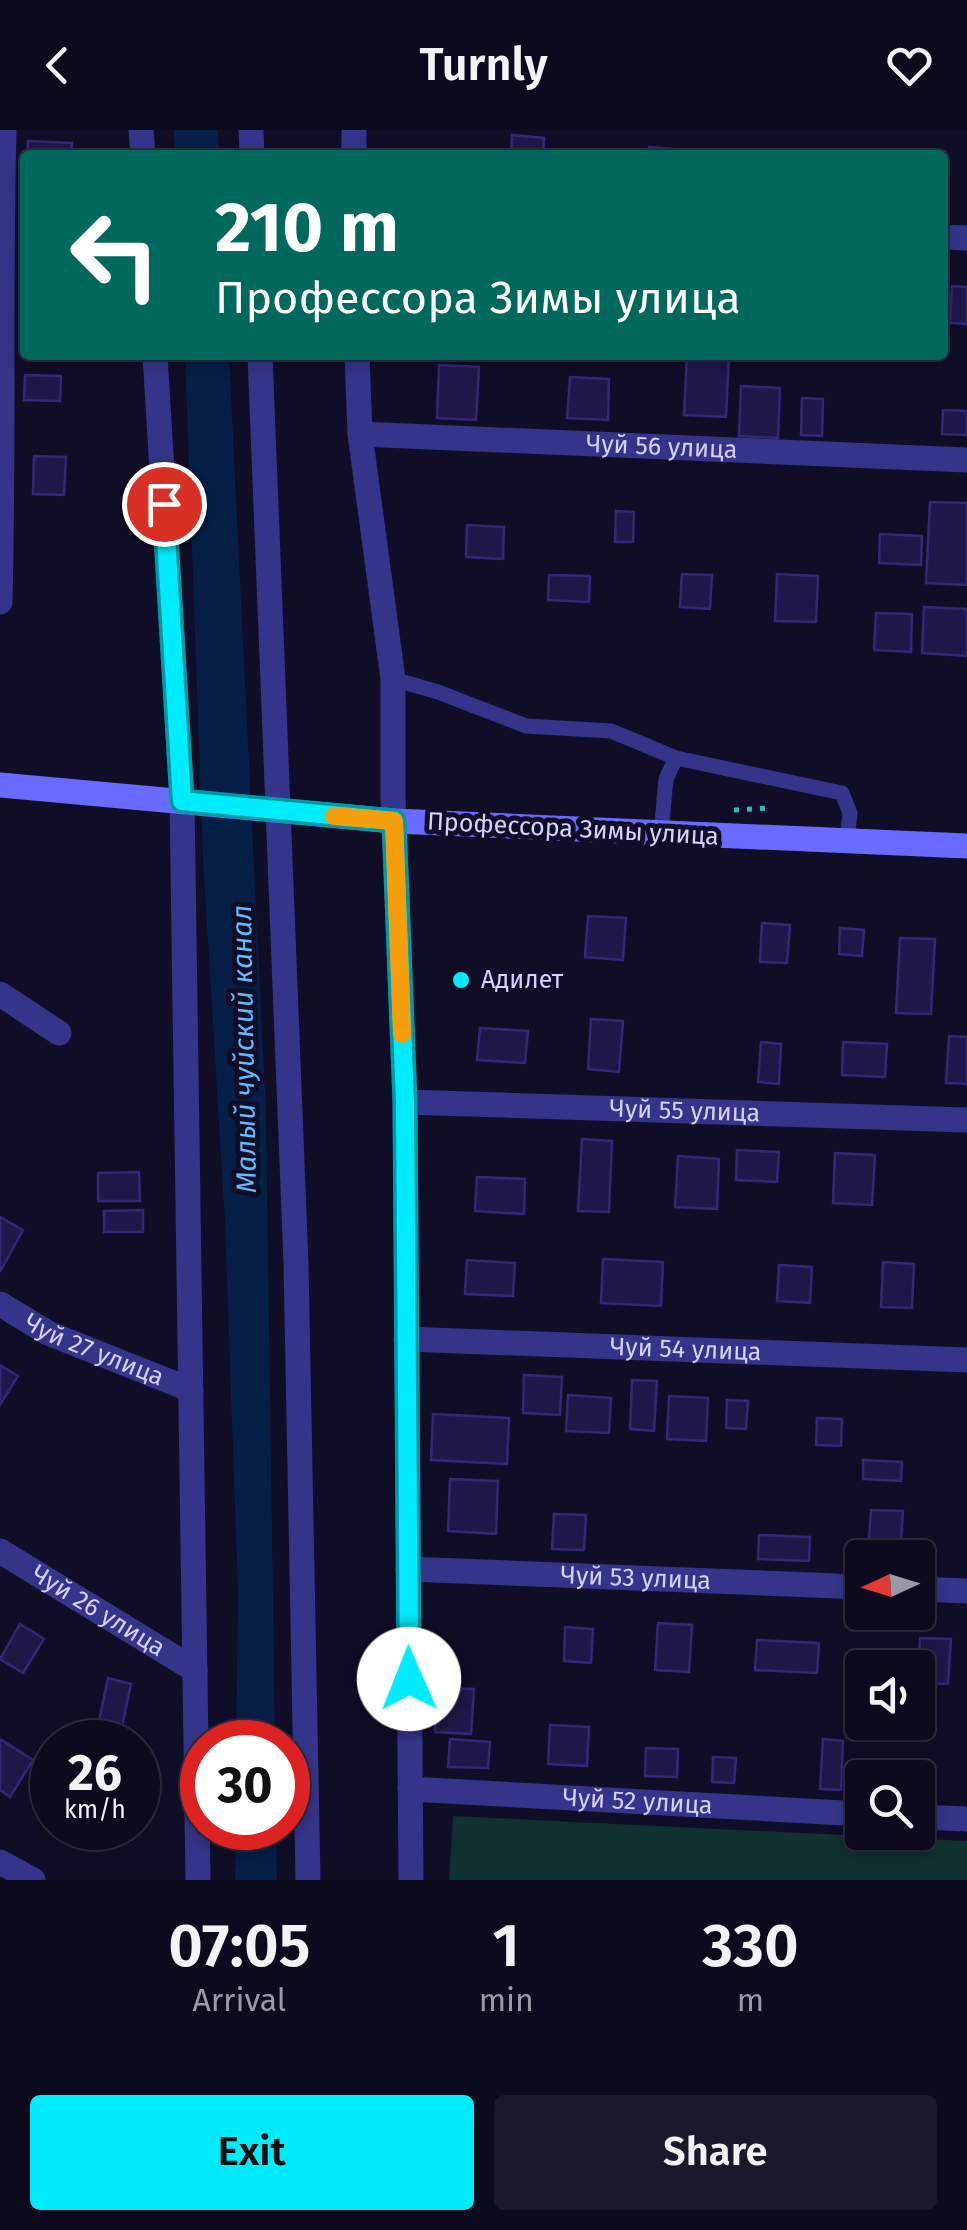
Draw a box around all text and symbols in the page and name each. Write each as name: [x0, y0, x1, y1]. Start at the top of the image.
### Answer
icon: back: [30, 38, 85, 93]
text: Turnly: [420, 38, 547, 92]
icon: heart: [882, 38, 937, 93]
text: 210 m: [215, 186, 399, 270]
icon: left: [50, 190, 180, 320]
text: Профессора Зимы улица: [215, 271, 741, 325]
street label: Чуй 56 улица: [585, 429, 738, 465]
pin: [122, 462, 207, 547]
icon: arrive: [137, 477, 192, 532]
street label: Профессора Зимы улица: [426, 806, 720, 852]
water label: Малый чуйский канал: [225, 904, 263, 1194]
place label: Адилет: [481, 965, 564, 995]
marker: Адилет: [450, 969, 472, 991]
street label: Чуй 55 улица: [609, 1094, 761, 1128]
street label: Чуй 27 улица: [18, 1307, 168, 1393]
street label: Чуй 54 улица: [610, 1332, 762, 1367]
north arrow: [845, 1540, 935, 1630]
map controls: [845, 1540, 935, 1850]
street label: Чуй 26 улица: [26, 1559, 171, 1663]
street label: Чуй 53 улица: [560, 1560, 712, 1596]
position arrow: [357, 1627, 461, 1731]
button: sound: [845, 1650, 935, 1740]
speed limit sign: 30: [180, 1720, 310, 1850]
text: 26: [68, 1743, 122, 1803]
button: search: [845, 1760, 935, 1850]
street label: Чуй 52 улица: [562, 1782, 713, 1821]
text: km/h: [64, 1795, 126, 1825]
text: 07:05: [168, 1910, 310, 1982]
text: 1: [493, 1910, 520, 1982]
text: 330: [702, 1910, 799, 1982]
text: Arrival: [192, 1981, 286, 2019]
text: min: [479, 1981, 534, 2019]
text: m: [737, 1981, 764, 2019]
button: Exit: [30, 2095, 474, 2210]
button: Share: [494, 2095, 937, 2210]

